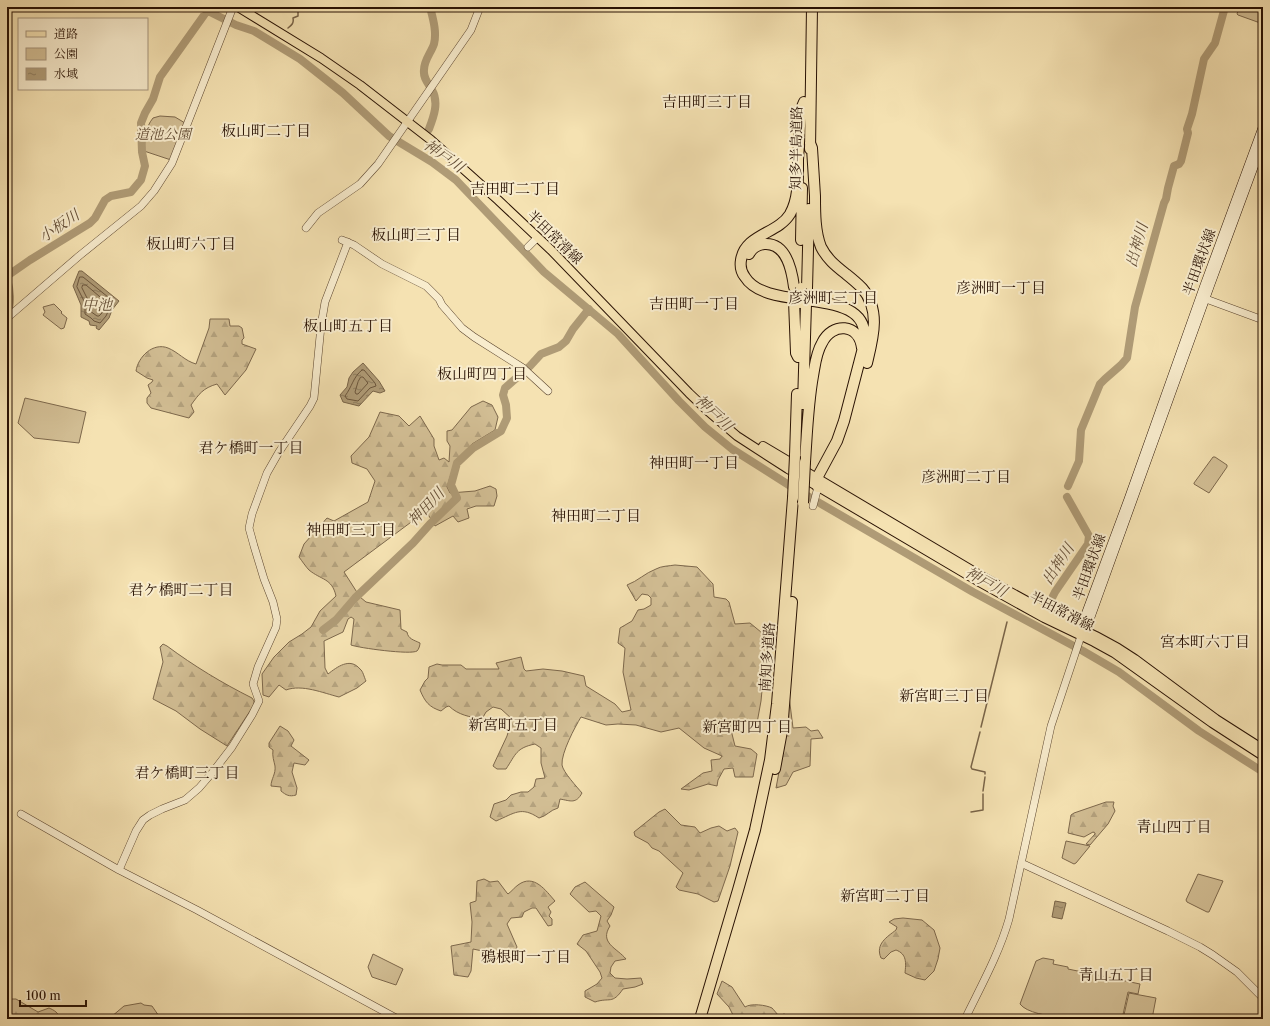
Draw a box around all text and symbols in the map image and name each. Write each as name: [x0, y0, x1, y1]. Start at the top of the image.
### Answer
legend: [18, 18, 148, 90]
text: 道路: [54, 26, 78, 41]
text: 公園: [54, 46, 78, 61]
text: 水域: [54, 66, 78, 81]
district label: 吉田町三丁目: [662, 92, 752, 111]
street label: 知多半島道路: [786, 106, 806, 190]
district label: 板山町二丁目: [221, 121, 311, 140]
park label: 道池公園: [135, 125, 193, 143]
water label: 神戸川: [420, 135, 470, 177]
district label: 吉田町二丁目: [470, 179, 560, 198]
water label: 小板川: [35, 204, 84, 246]
street label: 半田常滑線: [524, 206, 586, 268]
water label: 出神川: [1121, 219, 1152, 269]
district label: 板山町三丁目: [371, 225, 461, 244]
street label: 半田環状線: [1179, 226, 1219, 298]
district label: 板山町六丁目: [146, 234, 236, 253]
district label: 彦洲町一丁目: [956, 278, 1046, 297]
district label: 彦洲町三丁目: [788, 288, 878, 307]
district label: 吉田町一丁目: [649, 294, 739, 313]
water label: 中池: [82, 295, 114, 314]
district label: 板山町五丁目: [303, 316, 393, 335]
district label: 板山町四丁目: [437, 364, 527, 383]
water label: 神戸川: [691, 390, 739, 436]
district label: 君ケ橋町一丁目: [198, 438, 304, 457]
district label: 神田町一丁目: [649, 453, 739, 472]
district label: 彦洲町二丁目: [921, 467, 1011, 486]
water label: 神田川: [403, 482, 449, 530]
district label: 神田町二丁目: [551, 506, 641, 525]
district label: 神田町三丁目: [306, 520, 396, 539]
street label: 半田環状線: [1069, 531, 1109, 603]
water label: 出神川: [1037, 538, 1079, 588]
water label: 神戸川: [962, 562, 1012, 602]
district label: 君ケ橋町二丁目: [128, 580, 234, 599]
street label: 半田常滑線: [1027, 587, 1097, 635]
street label: 南知多道路: [756, 621, 778, 693]
district label: 宮本町六丁目: [1160, 632, 1250, 651]
district label: 新宮町三丁目: [899, 686, 989, 705]
district label: 新宮町五丁目: [468, 715, 558, 734]
district label: 新宮町四丁目: [702, 717, 792, 736]
district label: 君ケ橋町三丁目: [134, 763, 240, 782]
district label: 青山四丁目: [1136, 817, 1212, 836]
district label: 新宮町二丁目: [840, 886, 930, 905]
district label: 鴉根町一丁目: [481, 947, 571, 966]
district label: 青山五丁目: [1078, 965, 1154, 984]
scale bar: [20, 982, 86, 1008]
text: 100 m: [26, 988, 61, 1003]

